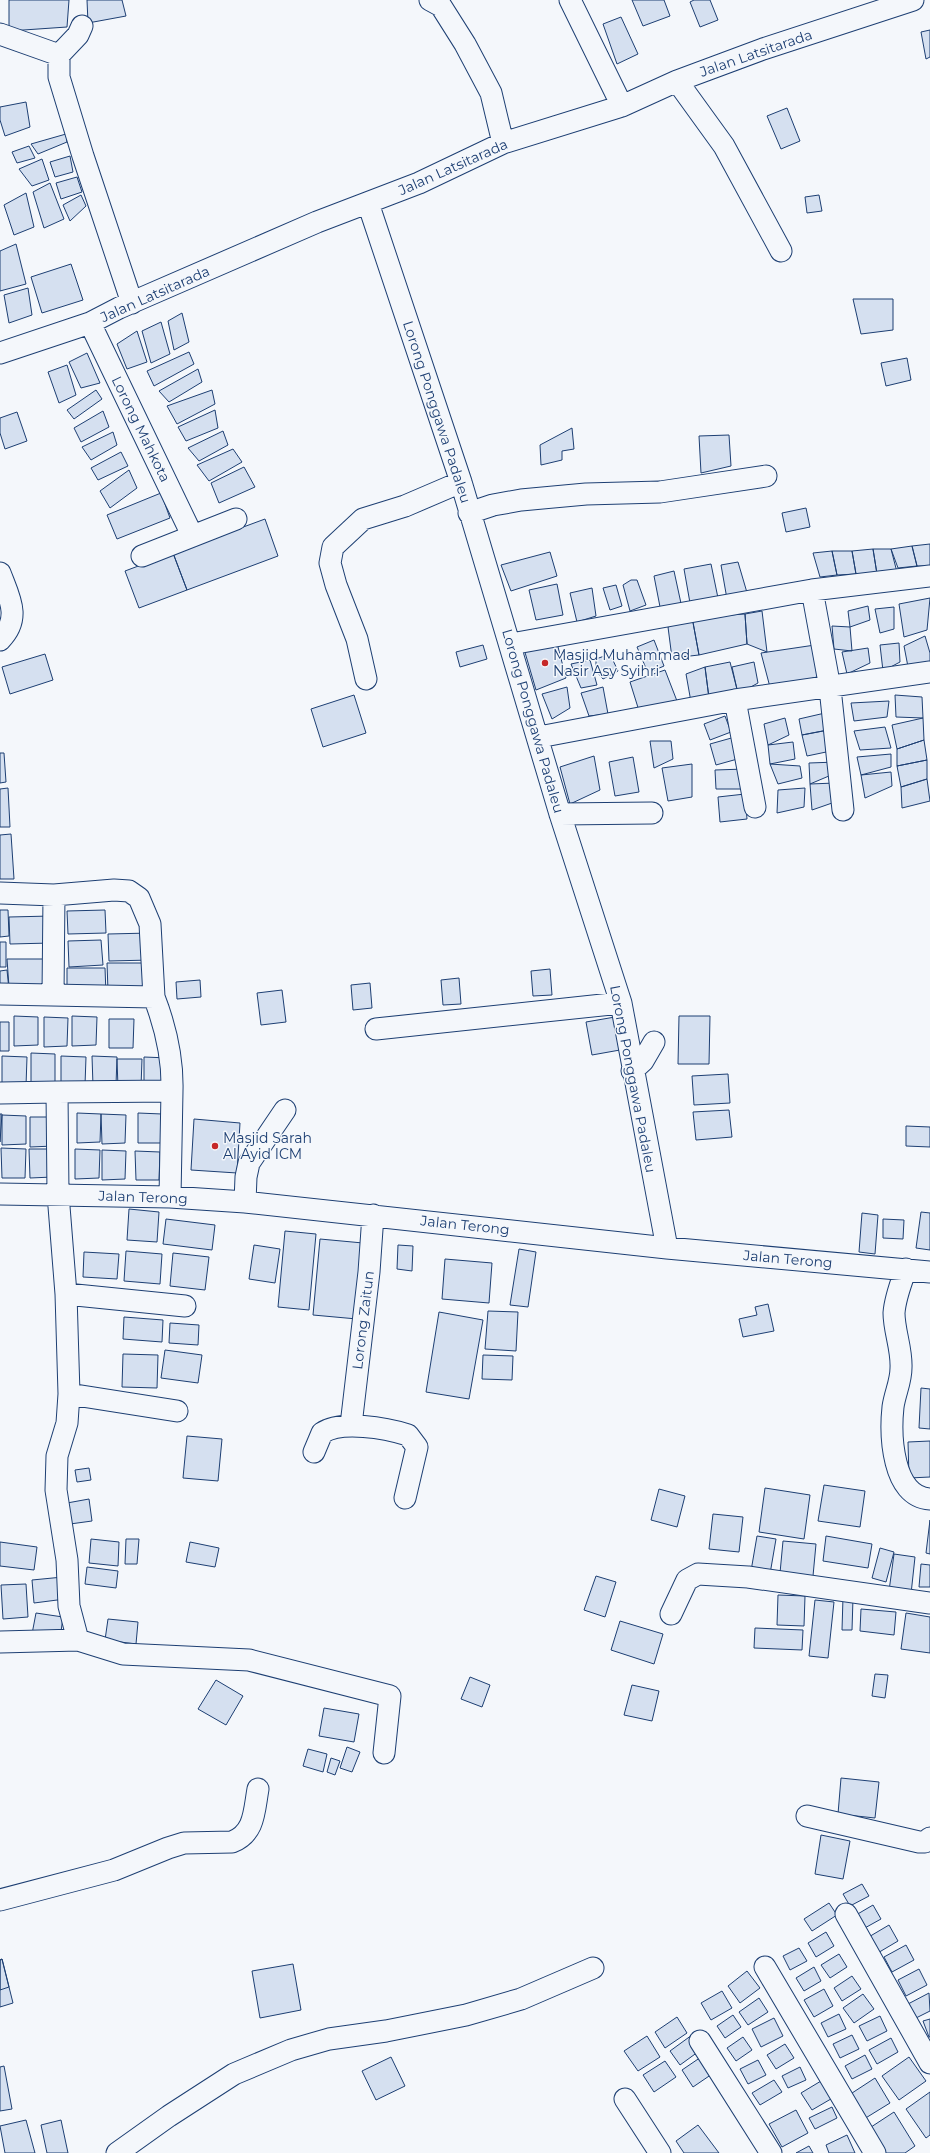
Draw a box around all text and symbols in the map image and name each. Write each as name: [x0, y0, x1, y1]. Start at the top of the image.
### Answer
street label: Jalan Latsitarada: [696, 25, 815, 81]
street label: Jalan Latsitarada: [395, 135, 510, 200]
street label: Jalan Latsitarada: [97, 262, 212, 327]
street label: Lorong Ponggawa Padaleu: [399, 319, 475, 505]
street label: Lorong Mahkota: [108, 373, 174, 485]
street label: Lorong Ponggawa Padaleu: [498, 627, 568, 815]
place label: Masjid Muhammad Nasir Asy Syihri: [553, 646, 690, 680]
marker: Masjid Muhammad Nasir Asy Syihri: [540, 658, 550, 668]
street label: Lorong Ponggawa Padaleu: [606, 984, 660, 1174]
place label: Masjid Sarah Al Ayid ICM: [223, 1129, 312, 1163]
marker: Masjid Sarah Al Ayid ICM: [210, 1141, 220, 1151]
street label: Jalan Terong: [97, 1186, 188, 1208]
street label: Jalan Terong: [419, 1211, 510, 1239]
street label: Jalan Terong: [742, 1246, 833, 1272]
street label: Lorong Zaitun: [348, 1270, 378, 1370]

